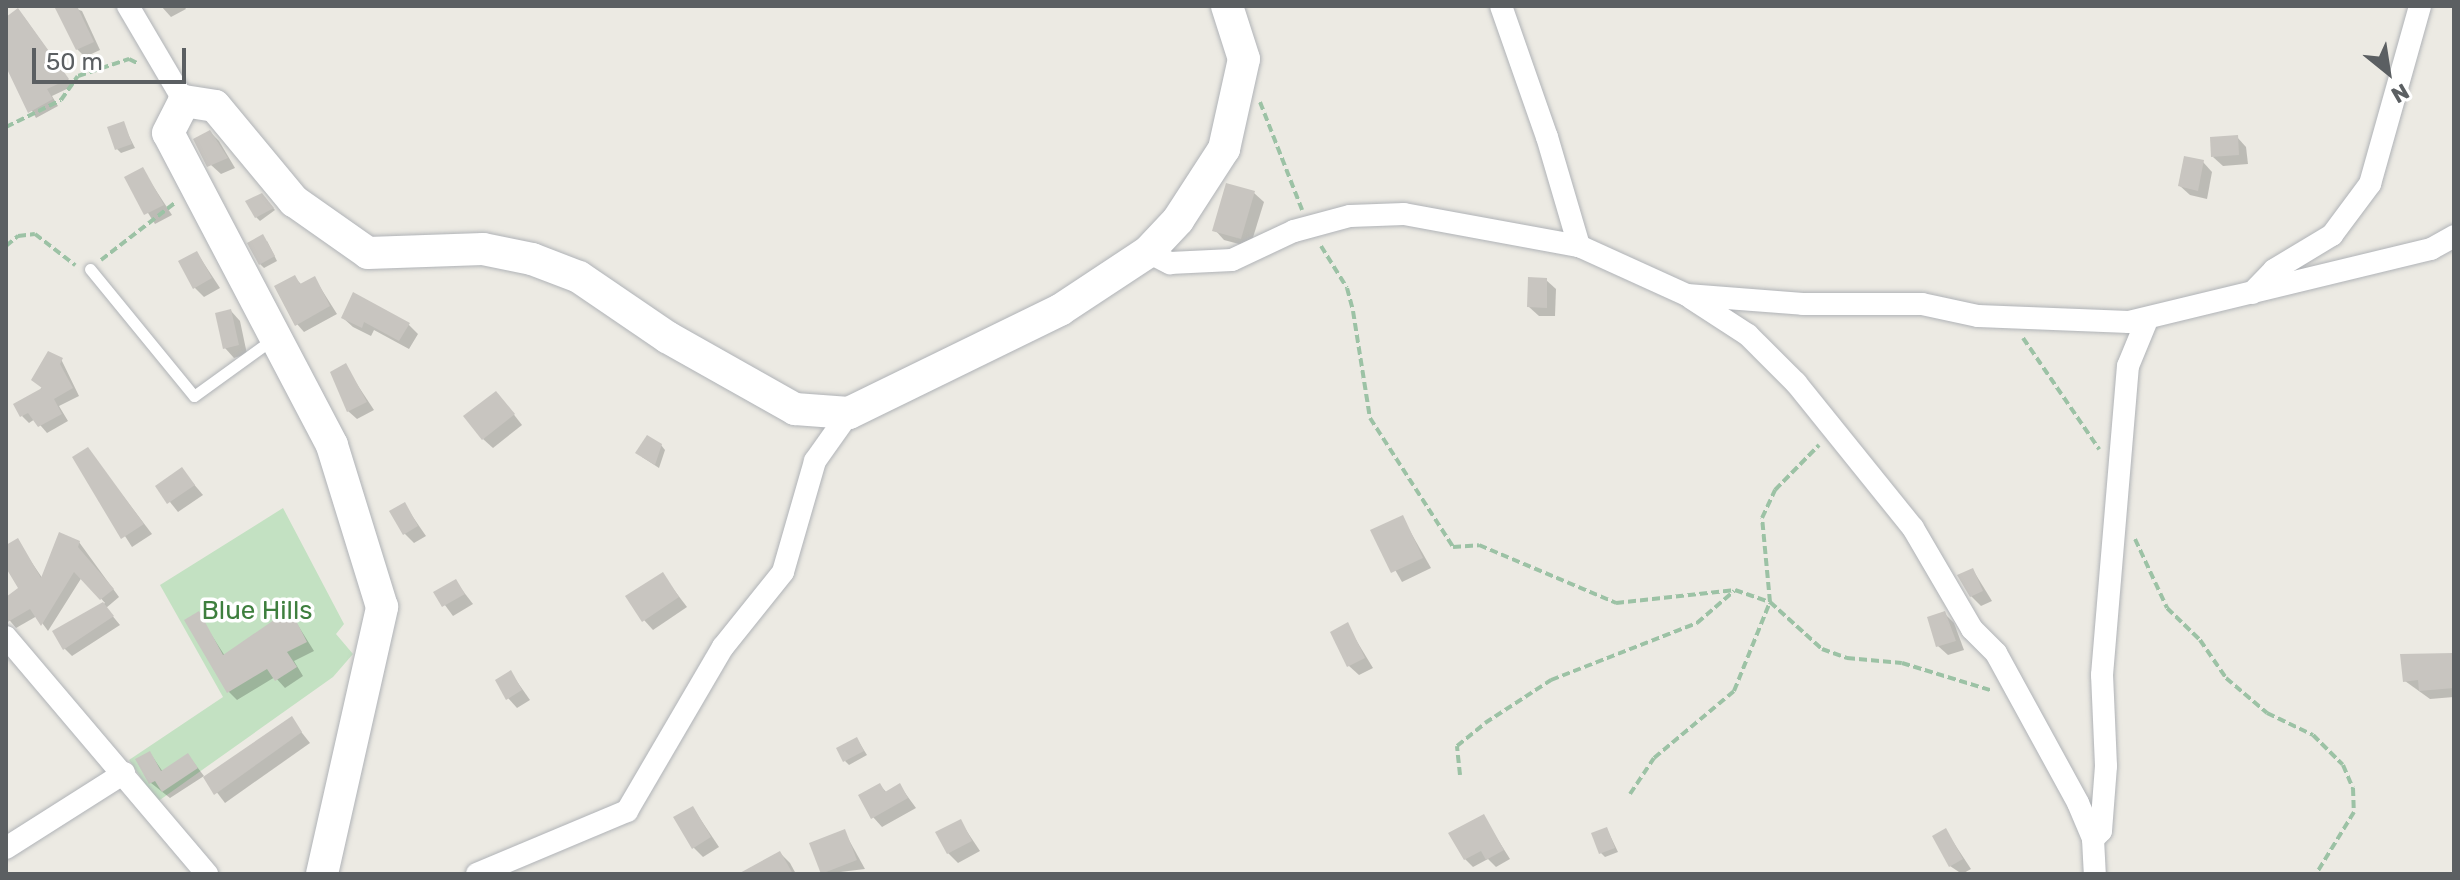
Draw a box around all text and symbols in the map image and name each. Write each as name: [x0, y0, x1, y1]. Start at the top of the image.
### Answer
scale bar: [36, 32, 190, 82]
north arrow: [2348, 32, 2428, 112]
text: 50 m: [46, 48, 103, 76]
text: N: [2387, 78, 2414, 109]
park label: Blue Hills: [201, 595, 313, 627]

